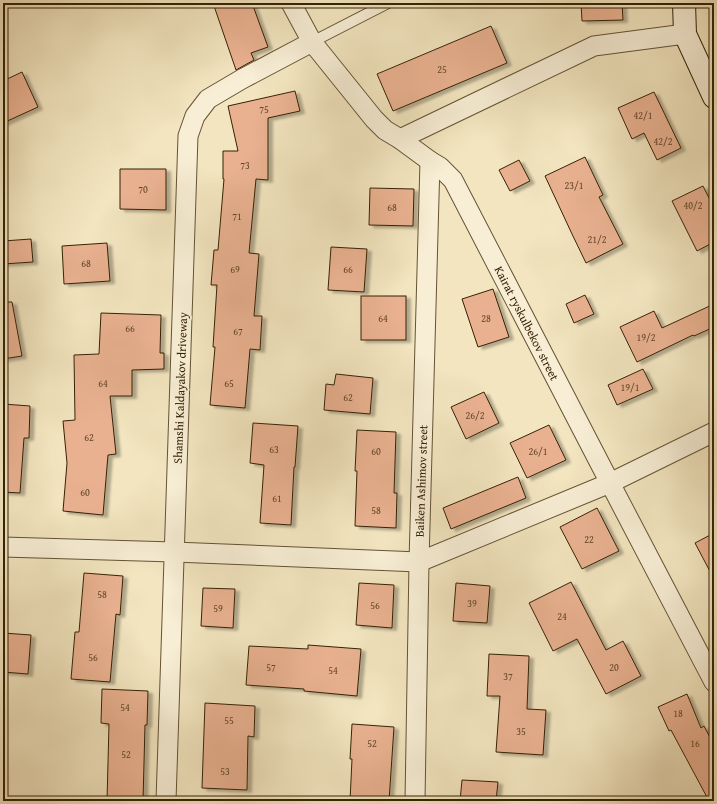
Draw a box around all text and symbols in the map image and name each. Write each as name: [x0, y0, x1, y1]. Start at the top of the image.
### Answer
house number: 25: [437, 62, 447, 77]
house number: 75: [259, 102, 269, 117]
house number: 42/1: [633, 108, 653, 123]
house number: 42/2: [653, 134, 673, 149]
house number: 73: [240, 158, 250, 173]
house number: 23/1: [564, 178, 584, 193]
house number: 70: [138, 182, 148, 197]
house number: 40/2: [683, 198, 703, 213]
house number: 68: [387, 200, 397, 215]
house number: 71: [232, 209, 242, 224]
house number: 21/2: [587, 232, 607, 247]
house number: 68: [81, 256, 91, 271]
house number: 69: [230, 262, 240, 277]
house number: 66: [343, 262, 353, 277]
street label: Kairat ryskulbekov street: [491, 263, 564, 384]
house number: 64: [378, 311, 388, 326]
house number: 28: [481, 311, 491, 326]
street label: Shamshi Kaldayakov driveway: [169, 312, 191, 464]
house number: 66: [125, 321, 135, 336]
house number: 67: [233, 324, 243, 339]
house number: 19/2: [636, 330, 656, 345]
house number: 64: [98, 376, 108, 391]
house number: 65: [224, 376, 234, 391]
house number: 19/1: [620, 380, 640, 395]
house number: 62: [343, 390, 353, 405]
house number: 26/2: [465, 408, 485, 423]
street label: Baiken Ashimov street: [411, 424, 431, 537]
house number: 62: [84, 430, 94, 445]
house number: 63: [269, 442, 279, 457]
house number: 60: [371, 444, 381, 459]
house number: 26/1: [528, 444, 548, 459]
house number: 60: [80, 485, 90, 500]
house number: 61: [272, 491, 282, 506]
house number: 58: [371, 503, 381, 518]
house number: 22: [584, 532, 594, 547]
house number: 58: [97, 587, 107, 602]
house number: 39: [467, 596, 477, 611]
house number: 56: [370, 598, 380, 613]
house number: 59: [213, 601, 223, 616]
house number: 24: [557, 609, 567, 624]
house number: 56: [88, 650, 98, 665]
house number: 57: [266, 660, 276, 675]
house number: 20: [609, 660, 619, 675]
house number: 54: [328, 663, 338, 678]
house number: 37: [503, 669, 513, 684]
house number: 54: [120, 700, 130, 715]
house number: 18: [673, 706, 683, 721]
house number: 55: [224, 713, 234, 728]
house number: 35: [516, 724, 526, 739]
house number: 52: [367, 736, 377, 751]
house number: 16: [690, 736, 700, 751]
house number: 52: [121, 747, 131, 762]
house number: 53: [220, 764, 230, 779]

